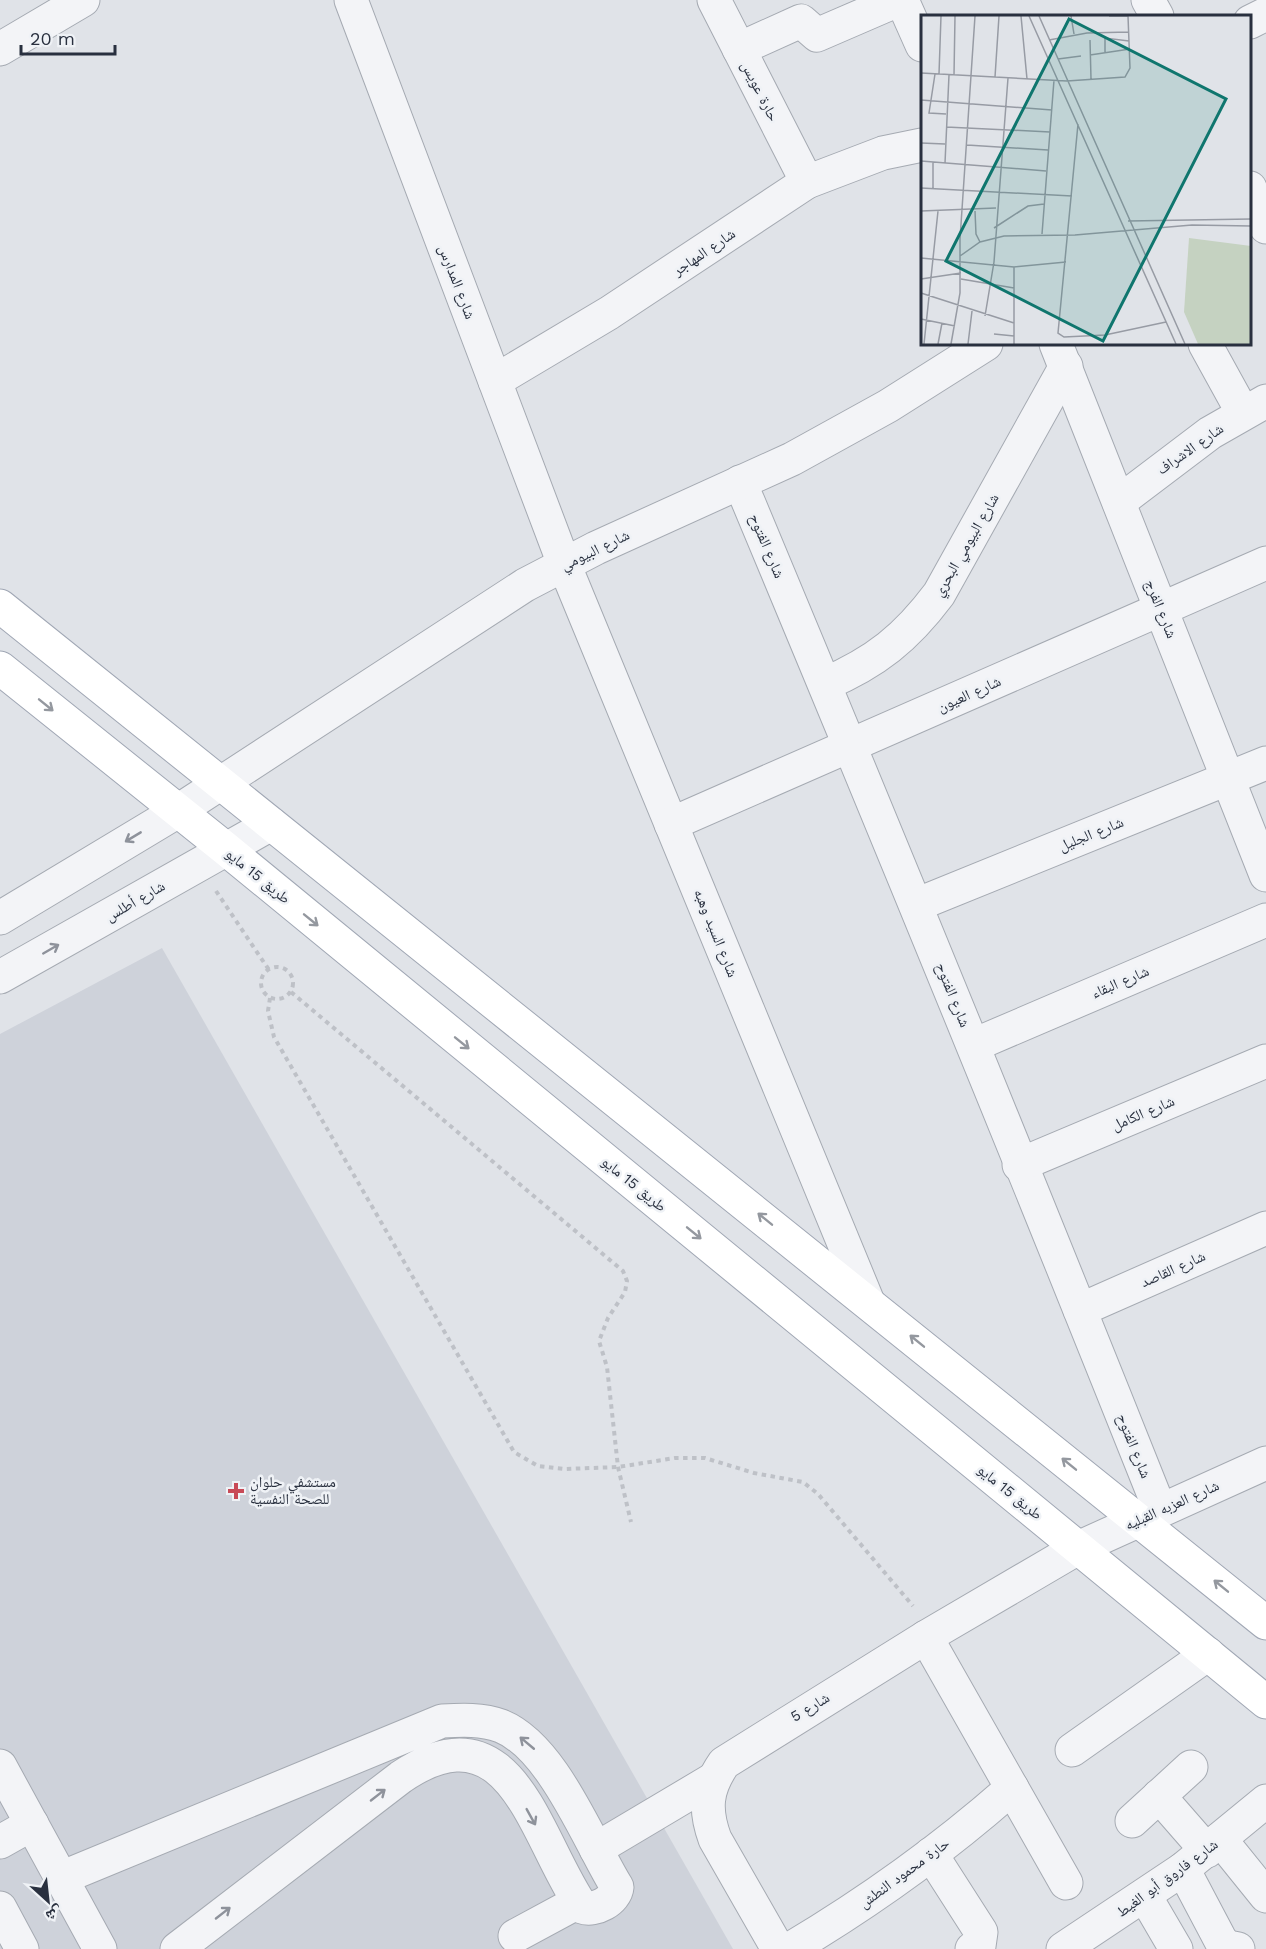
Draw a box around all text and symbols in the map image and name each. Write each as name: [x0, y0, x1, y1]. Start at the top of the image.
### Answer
inset map: [921, 15, 1251, 345]
scale bar: [21, 18, 116, 56]
text: 20 m: [30, 28, 75, 49]
street label: حارة عويس: [736, 58, 783, 125]
street label: شارع المهاجر: [668, 224, 739, 281]
street label: شارع المدارس: [434, 242, 479, 322]
street label: شارع الاشراف: [1153, 419, 1227, 479]
street label: شارع البيومي البحري: [929, 490, 1005, 601]
street label: شارع الفتوح: [744, 511, 789, 581]
street label: شارع البيومي: [558, 526, 634, 577]
street label: شارع الفرج: [1140, 577, 1181, 642]
street label: شارع العيون: [934, 672, 1004, 717]
one-way arrow: [37, 698, 53, 711]
street label: شارع الجليل: [1056, 813, 1127, 856]
one-way arrow: [125, 832, 142, 844]
street label: طريق 15 مايو: [221, 844, 294, 908]
street label: شارع أطلس: [102, 877, 169, 926]
street label: شارع السيد وهبه: [689, 886, 742, 980]
one-way arrow: [303, 913, 319, 926]
one-way arrow: [42, 942, 59, 954]
street label: شارع الفتوح: [931, 960, 974, 1030]
street label: شارع البقاء: [1088, 962, 1152, 1003]
one-way arrow: [454, 1037, 470, 1050]
street label: شارع الكامل: [1109, 1092, 1178, 1135]
street label: طريق 15 مايو: [597, 1152, 670, 1216]
one-way arrow: [757, 1213, 773, 1226]
one-way arrow: [686, 1227, 702, 1240]
street label: شارع القاصد: [1138, 1247, 1209, 1292]
one-way arrow: [909, 1335, 925, 1348]
street label: شارع الفتوح: [1112, 1411, 1155, 1481]
one-way arrow: [1061, 1457, 1077, 1470]
street label: طريق 15 مايو: [973, 1460, 1046, 1524]
place label: مستشفي حلوان للصحة النفسية: [250, 1473, 336, 1508]
street label: شارع العزبه القبليه: [1122, 1476, 1223, 1535]
marker: مستشفي حلوان للصحة النفسية: [227, 1482, 245, 1500]
one-way arrow: [1213, 1580, 1229, 1593]
street label: شارع 5: [787, 1688, 833, 1726]
one-way arrow: [520, 1736, 535, 1750]
one-way arrow: [369, 1788, 385, 1801]
one-way arrow: [525, 1808, 537, 1825]
street label: حارة محمود النطش: [855, 1834, 954, 1913]
street label: شارع فاروق أبو الغيط: [1113, 1835, 1222, 1922]
north arrow: [18, 1871, 78, 1931]
text: ش: [43, 1902, 66, 1926]
one-way arrow: [215, 1907, 231, 1920]

